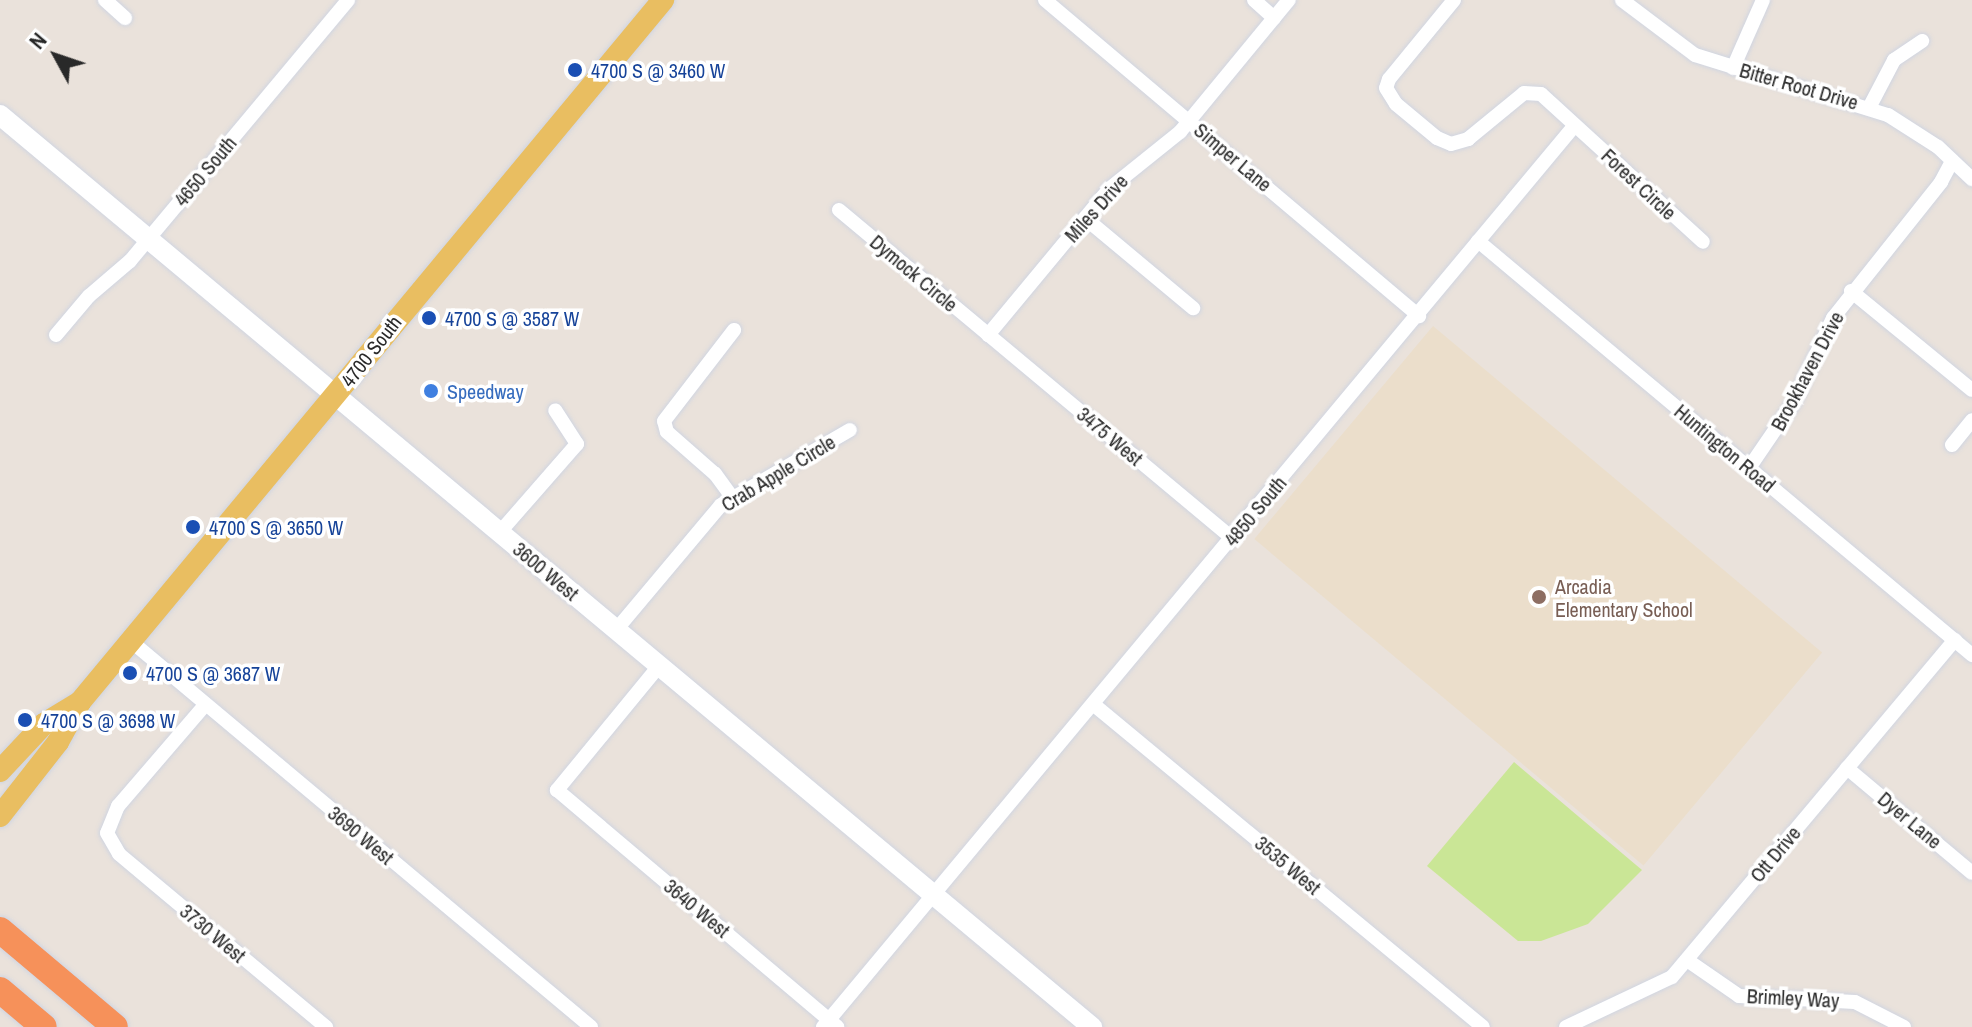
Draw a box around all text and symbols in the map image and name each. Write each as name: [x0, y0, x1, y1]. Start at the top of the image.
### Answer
north arrow: [16, 16, 96, 96]
text: N: [22, 26, 53, 55]
place label: 4700 S @ 3460 W: [591, 58, 725, 82]
street label: Bitter Root Drive: [1737, 58, 1861, 114]
marker: 4700 S @ 3460 W: [566, 61, 584, 79]
street label: Simper Lane: [1189, 118, 1277, 196]
street label: 4650 South: [169, 131, 241, 211]
street label: Forest Circle: [1597, 143, 1681, 225]
street label: Miles Drive: [1059, 169, 1133, 247]
street label: Dymock Circle: [865, 230, 963, 316]
place label: 4700 S @ 3587 W: [445, 306, 579, 330]
street label: Brookhaven Drive: [1766, 307, 1848, 435]
marker: 4700 S @ 3587 W: [420, 309, 438, 327]
street label: 4700 South: [336, 311, 406, 391]
place label: Speedway: [447, 379, 524, 403]
marker: Speedway: [422, 382, 440, 400]
street label: Huntington Road: [1670, 399, 1780, 497]
street label: 3475 West: [1072, 402, 1148, 470]
street label: Crab Apple Circle: [716, 429, 840, 517]
street label: 4850 South: [1219, 471, 1291, 551]
place label: 4700 S @ 3650 W: [209, 515, 343, 539]
marker: 4700 S @ 3650 W: [184, 518, 202, 536]
street label: 3600 West: [508, 537, 584, 605]
place label: Arcadia Elementary School: [1555, 574, 1693, 621]
marker: Arcadia Elementary School: [1530, 588, 1548, 606]
place label: 4700 S @ 3687 W: [146, 661, 280, 685]
marker: 4700 S @ 3687 W: [121, 664, 139, 682]
place label: 4700 S @ 3698 W: [41, 708, 175, 732]
marker: 4700 S @ 3698 W: [16, 711, 34, 729]
street label: Dyer Lane: [1873, 786, 1947, 854]
street label: 3690 West: [323, 801, 399, 869]
street label: Ott Drive: [1745, 821, 1805, 887]
street label: 3535 West: [1250, 831, 1326, 899]
street label: 3640 West: [659, 874, 735, 942]
street label: 3730 West: [175, 899, 251, 967]
street label: Brimley Way: [1746, 984, 1840, 1012]

